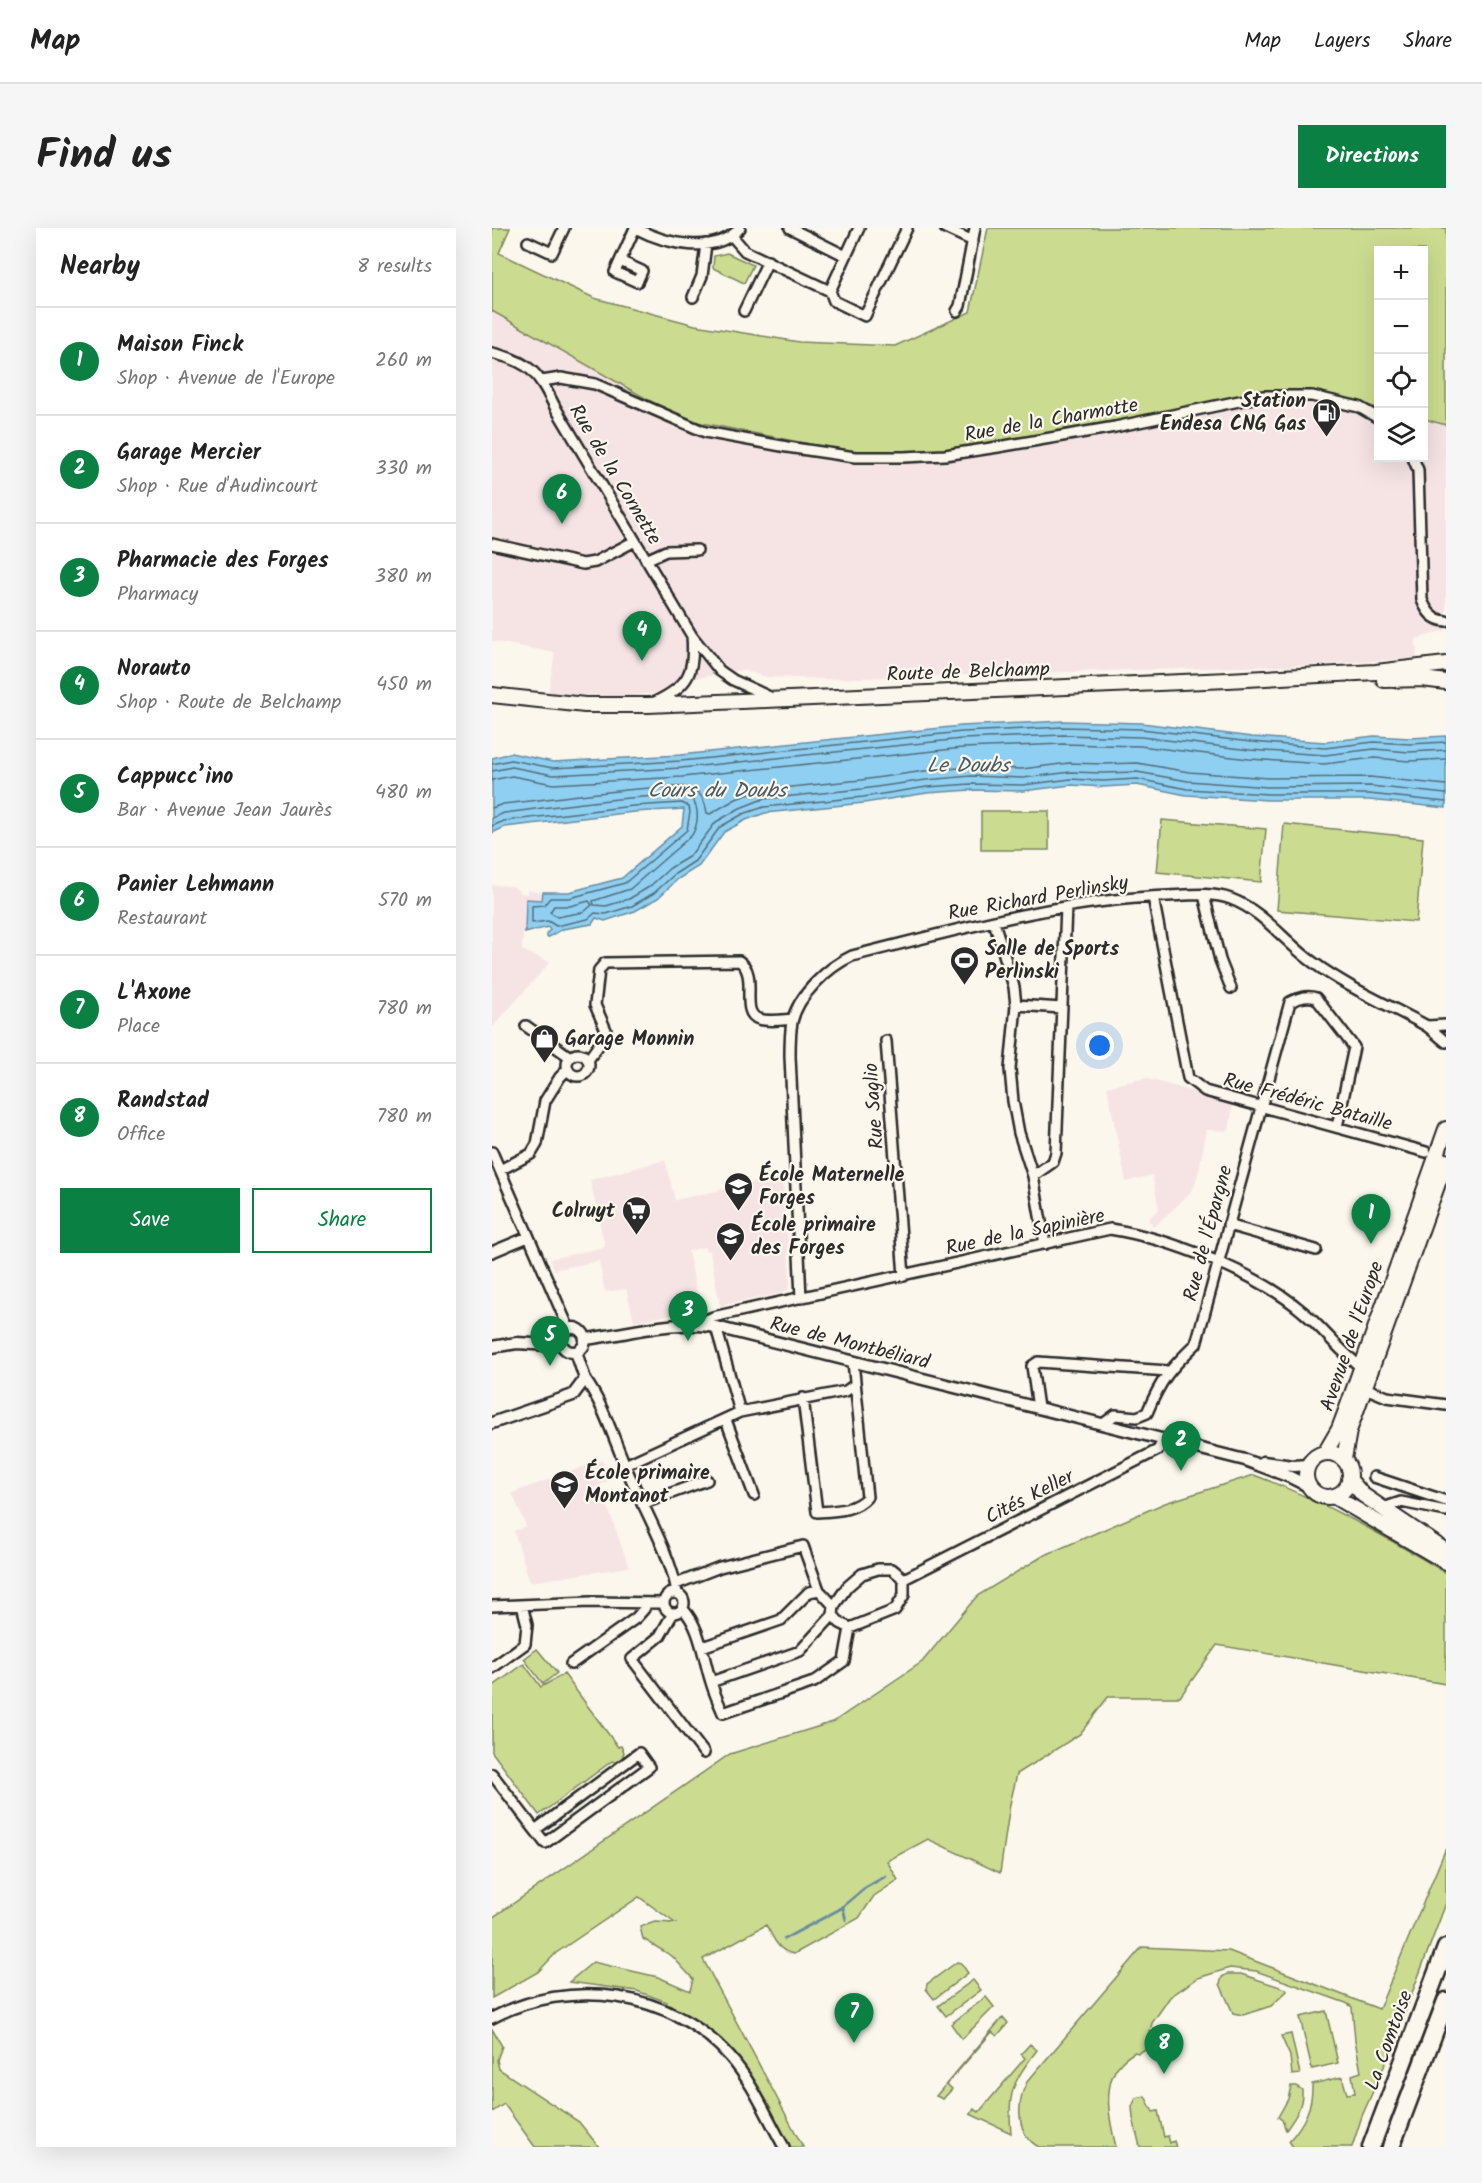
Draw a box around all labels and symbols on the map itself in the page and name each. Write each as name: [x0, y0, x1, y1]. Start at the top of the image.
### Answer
place label: Station Endesa CNG Gas: [1160, 386, 1307, 441]
street label: Rue de la Charmotte: [962, 390, 1141, 452]
fuel station icon: Station Endesa CNG Gas: [1311, 396, 1343, 438]
street label: Rue de la Cornette: [560, 398, 669, 552]
pin: 6: [542, 474, 582, 524]
pin: 4: [622, 612, 662, 661]
street label: Route de Belchamp: [886, 654, 1051, 692]
water label: Le Doubs: [927, 750, 1011, 783]
water label: Cours du Doubs: [648, 775, 788, 808]
street label: Rue Richard Perlinsky: [946, 867, 1132, 931]
place label: Salle de Sports Perlinski: [985, 934, 1120, 989]
sports icon: Salle de Sports Perlinski: [948, 944, 980, 986]
shop icon: Garage Monnin: [528, 1022, 560, 1064]
place label: Garage Monnin: [565, 1024, 694, 1056]
your location: [1085, 1031, 1114, 1060]
street label: Rue Saglio: [856, 1062, 894, 1150]
street label: Rue Frédéric Bataille: [1219, 1065, 1396, 1141]
place label: École Maternelle Forges: [759, 1160, 905, 1215]
street label: Rue de l'Épargne: [1175, 1162, 1242, 1305]
school or university icon: École Maternelle Forges: [722, 1170, 754, 1212]
supermarket icon: Colruyt: [620, 1194, 652, 1236]
pin: 1: [1352, 1194, 1390, 1244]
place label: Colruyt: [552, 1196, 616, 1228]
street label: Rue de la Sapinière: [943, 1200, 1108, 1265]
place label: École primaire des Forges: [751, 1210, 876, 1265]
school or university icon: École primaire des Forges: [714, 1220, 746, 1262]
street label: Avenue de l'Europe: [1312, 1257, 1394, 1416]
pin: 3: [668, 1292, 708, 1341]
street label: Rue de Montbéliard: [766, 1309, 934, 1379]
pin: 5: [530, 1316, 570, 1366]
pin: 2: [1162, 1422, 1200, 1471]
place label: École primaire Montanot: [585, 1458, 710, 1513]
street label: Cités Keller: [980, 1461, 1081, 1534]
school or university icon: École primaire Montanot: [548, 1468, 580, 1510]
street label: La Comtoise: [1357, 1986, 1423, 2095]
pin: 7: [834, 1994, 874, 2043]
pin: 8: [1144, 2024, 1184, 2074]

